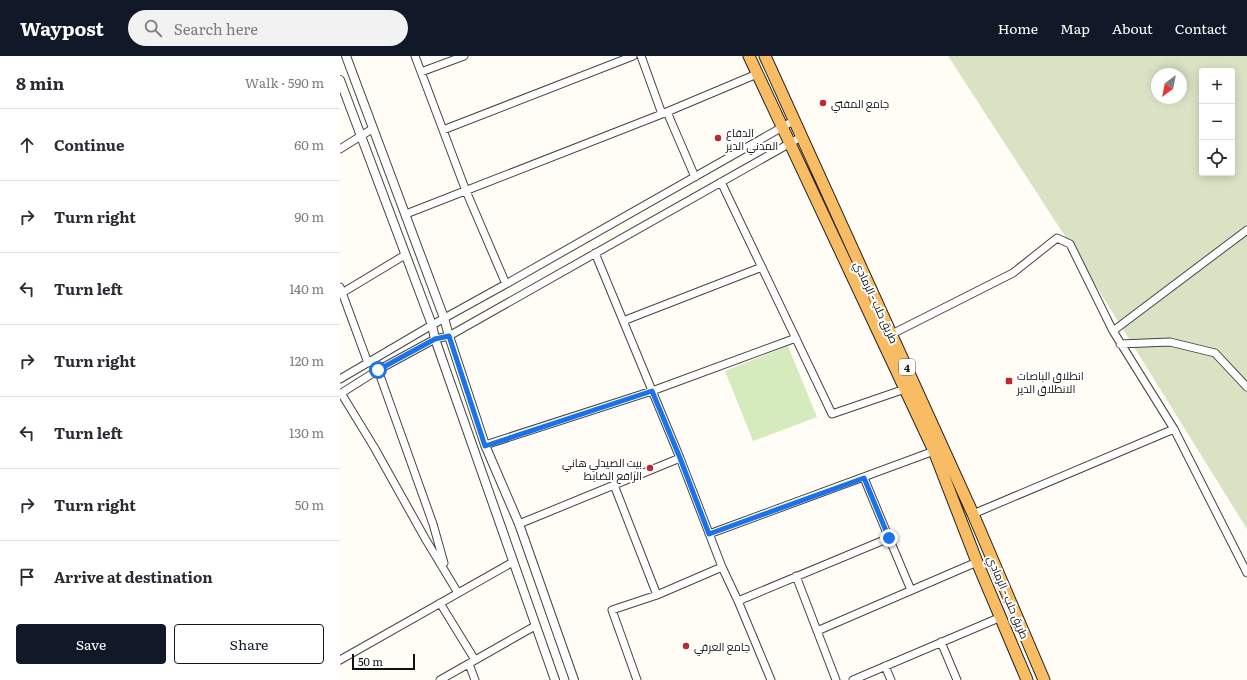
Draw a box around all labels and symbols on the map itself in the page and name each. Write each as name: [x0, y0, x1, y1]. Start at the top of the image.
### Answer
north arrow: [1151, 68, 1187, 104]
place label: جامع المفتي: [831, 95, 889, 113]
marker: جامع المفتي: [818, 98, 828, 108]
place label: الدفاع المدني الدير: [725, 124, 778, 155]
marker: الدفاع المدني الدير: [713, 133, 723, 143]
street label: طريق حلب - الرمادي: [849, 258, 903, 346]
road number: 4: [899, 359, 915, 375]
route start: [369, 361, 387, 379]
place label: انطلاق الباصات الانطلاق الدير: [1016, 367, 1084, 396]
marker: انطلاق الباصات الانطلاق الدير: [1004, 376, 1014, 386]
place label: بيت الصيدلي هاني الرافع الضابط: [562, 454, 642, 484]
marker: بيت الصيدلي هاني الرافع الضابط: [645, 463, 655, 473]
route end: [880, 529, 898, 547]
street label: طريق حلب - الرمادي: [982, 553, 1034, 642]
place label: جامع العرفي: [694, 638, 750, 656]
marker: جامع العرفي: [681, 641, 691, 651]
scale bar: [352, 652, 415, 671]

